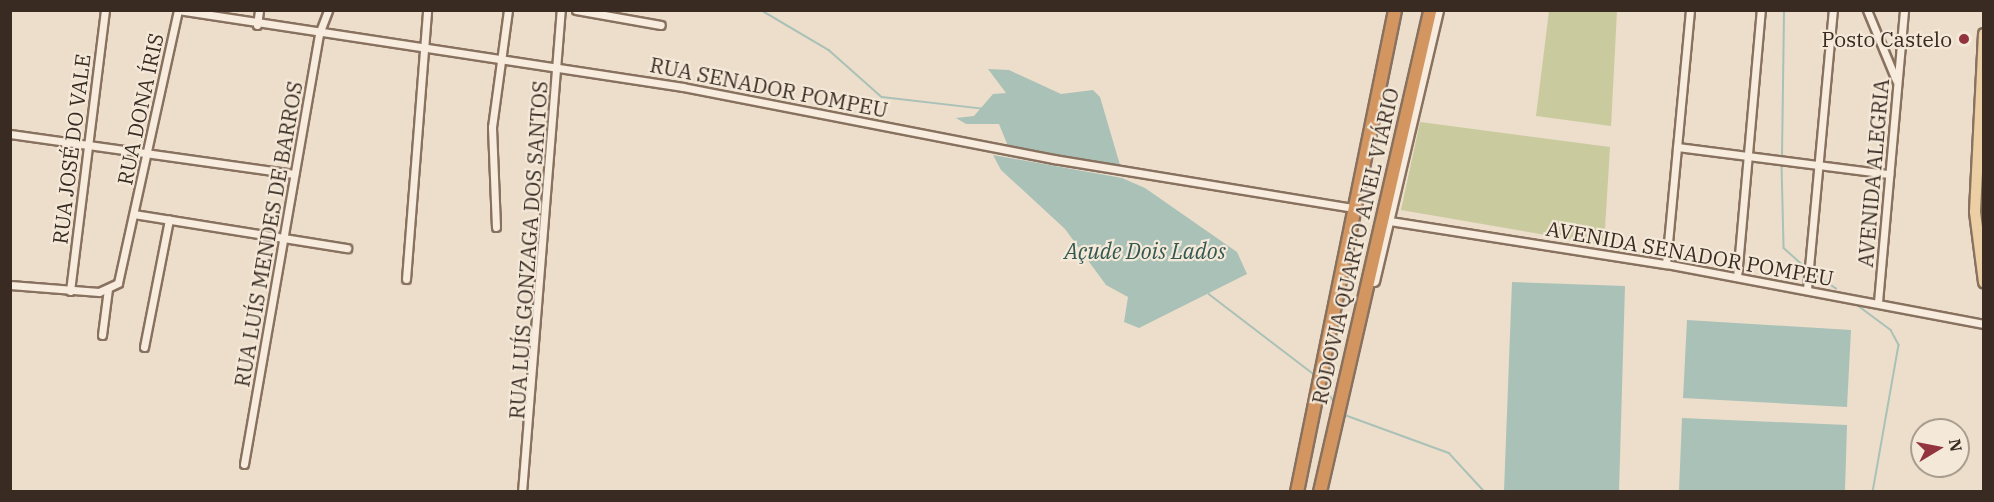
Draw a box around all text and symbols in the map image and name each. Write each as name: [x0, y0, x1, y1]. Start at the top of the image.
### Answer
place label: Posto Castelo: [1821, 26, 1952, 52]
street label: RUA DONA ÍRIS: [112, 31, 168, 187]
marker: Posto Castelo: [1957, 32, 1971, 46]
street label: RUA JOSÉ DO VALE: [47, 52, 95, 246]
street label: RUA SENADOR POMPEU: [648, 52, 890, 122]
street label: AVENIDA ALEGRIA: [1852, 78, 1894, 268]
street label: RUA LUÍS MENDES DE BARROS: [229, 79, 307, 389]
street label: RUA LUÍS GONZAGA DOS SANTOS: [504, 80, 552, 420]
street label: RODOVIA QUARTO ANEL VIÁRIO: [1306, 85, 1404, 407]
street label: AVENIDA SENADOR POMPEU: [1544, 215, 1836, 291]
water label: Açude Dois Lados: [1064, 238, 1226, 264]
north arrow: [1910, 418, 1970, 478]
text: N: [1945, 437, 1967, 453]

